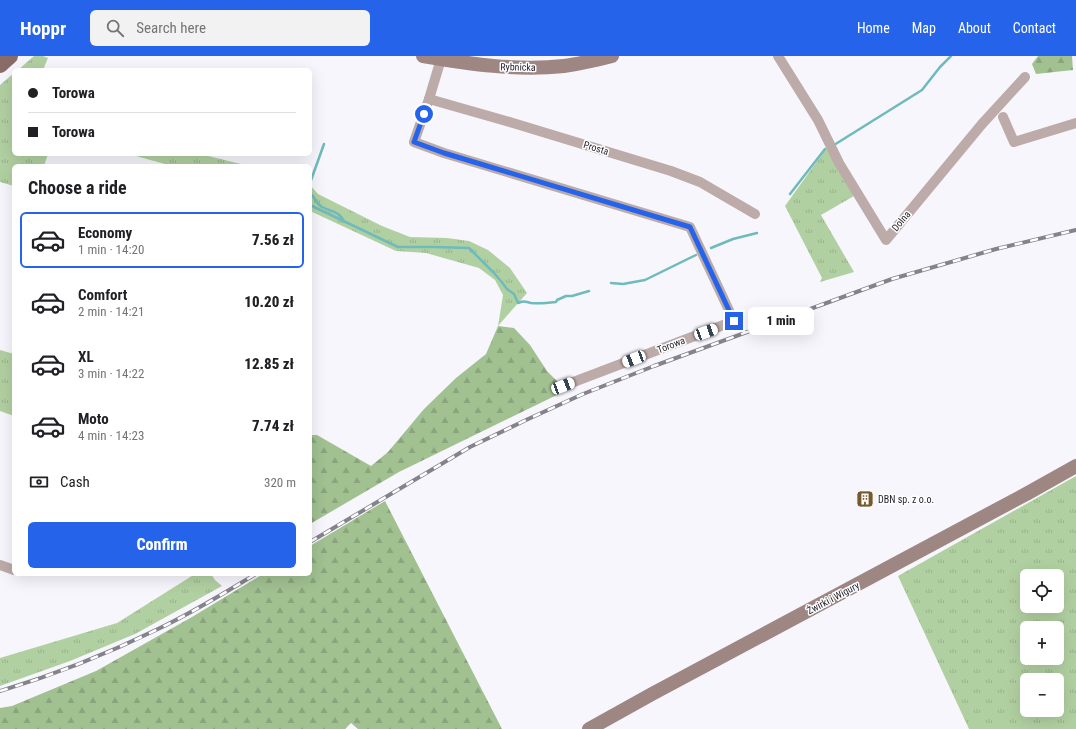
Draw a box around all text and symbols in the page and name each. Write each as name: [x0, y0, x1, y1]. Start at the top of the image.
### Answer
search box: [90, 10, 370, 46]
text: Hoppr: [20, 17, 66, 40]
icon: search: [104, 17, 126, 39]
text: Search here: [136, 19, 206, 37]
text: Home: [857, 20, 890, 36]
text: Map: [912, 20, 936, 36]
text: About: [958, 20, 991, 36]
text: Contact: [1013, 20, 1056, 36]
street label: Rybnicka: [500, 61, 536, 73]
text: Torowa: [52, 84, 95, 102]
route start: [415, 105, 433, 123]
text: Torowa: [52, 123, 95, 141]
street label: Prosta: [582, 139, 610, 157]
text: Choose a ride: [28, 177, 127, 198]
street label: Dolna: [890, 209, 913, 233]
icon: car: [30, 222, 66, 258]
text: Economy: [78, 224, 132, 242]
text: 7.56 zł: [252, 231, 294, 249]
text: 1 min · 14:20: [78, 242, 144, 257]
icon: car: [30, 284, 66, 320]
text: Comfort: [78, 286, 127, 304]
text: 10.20 zł: [244, 293, 294, 311]
text: 2 min · 14:21: [78, 304, 144, 319]
callout: 1 min: [748, 307, 814, 335]
route end: [725, 312, 743, 330]
text: 1 min: [767, 313, 795, 328]
car: [693, 322, 719, 342]
street label: Torowa: [655, 335, 687, 355]
icon: car: [30, 346, 66, 382]
text: XL: [78, 348, 94, 366]
car: [621, 349, 647, 369]
text: 12.85 zł: [244, 355, 294, 373]
text: 3 min · 14:22: [78, 366, 144, 381]
car: [550, 376, 576, 396]
icon: car: [30, 408, 66, 444]
text: Moto: [78, 410, 109, 428]
text: 7.74 zł: [252, 417, 294, 435]
text: 4 min · 14:23: [78, 428, 144, 443]
icon: cash: [28, 471, 50, 493]
text: Cash: [60, 473, 90, 491]
text: 320 m: [264, 475, 296, 490]
building icon: DBN sp. z o.o.: [855, 489, 875, 509]
place label: DBN sp. z o.o.: [878, 494, 934, 505]
button: Confirm: [28, 522, 296, 568]
map controls: [1020, 569, 1064, 717]
button: locate: [1020, 569, 1064, 613]
street label: Żwirki i Wigury: [805, 579, 861, 616]
button: +: [1020, 621, 1064, 665]
button: −: [1020, 673, 1064, 717]

